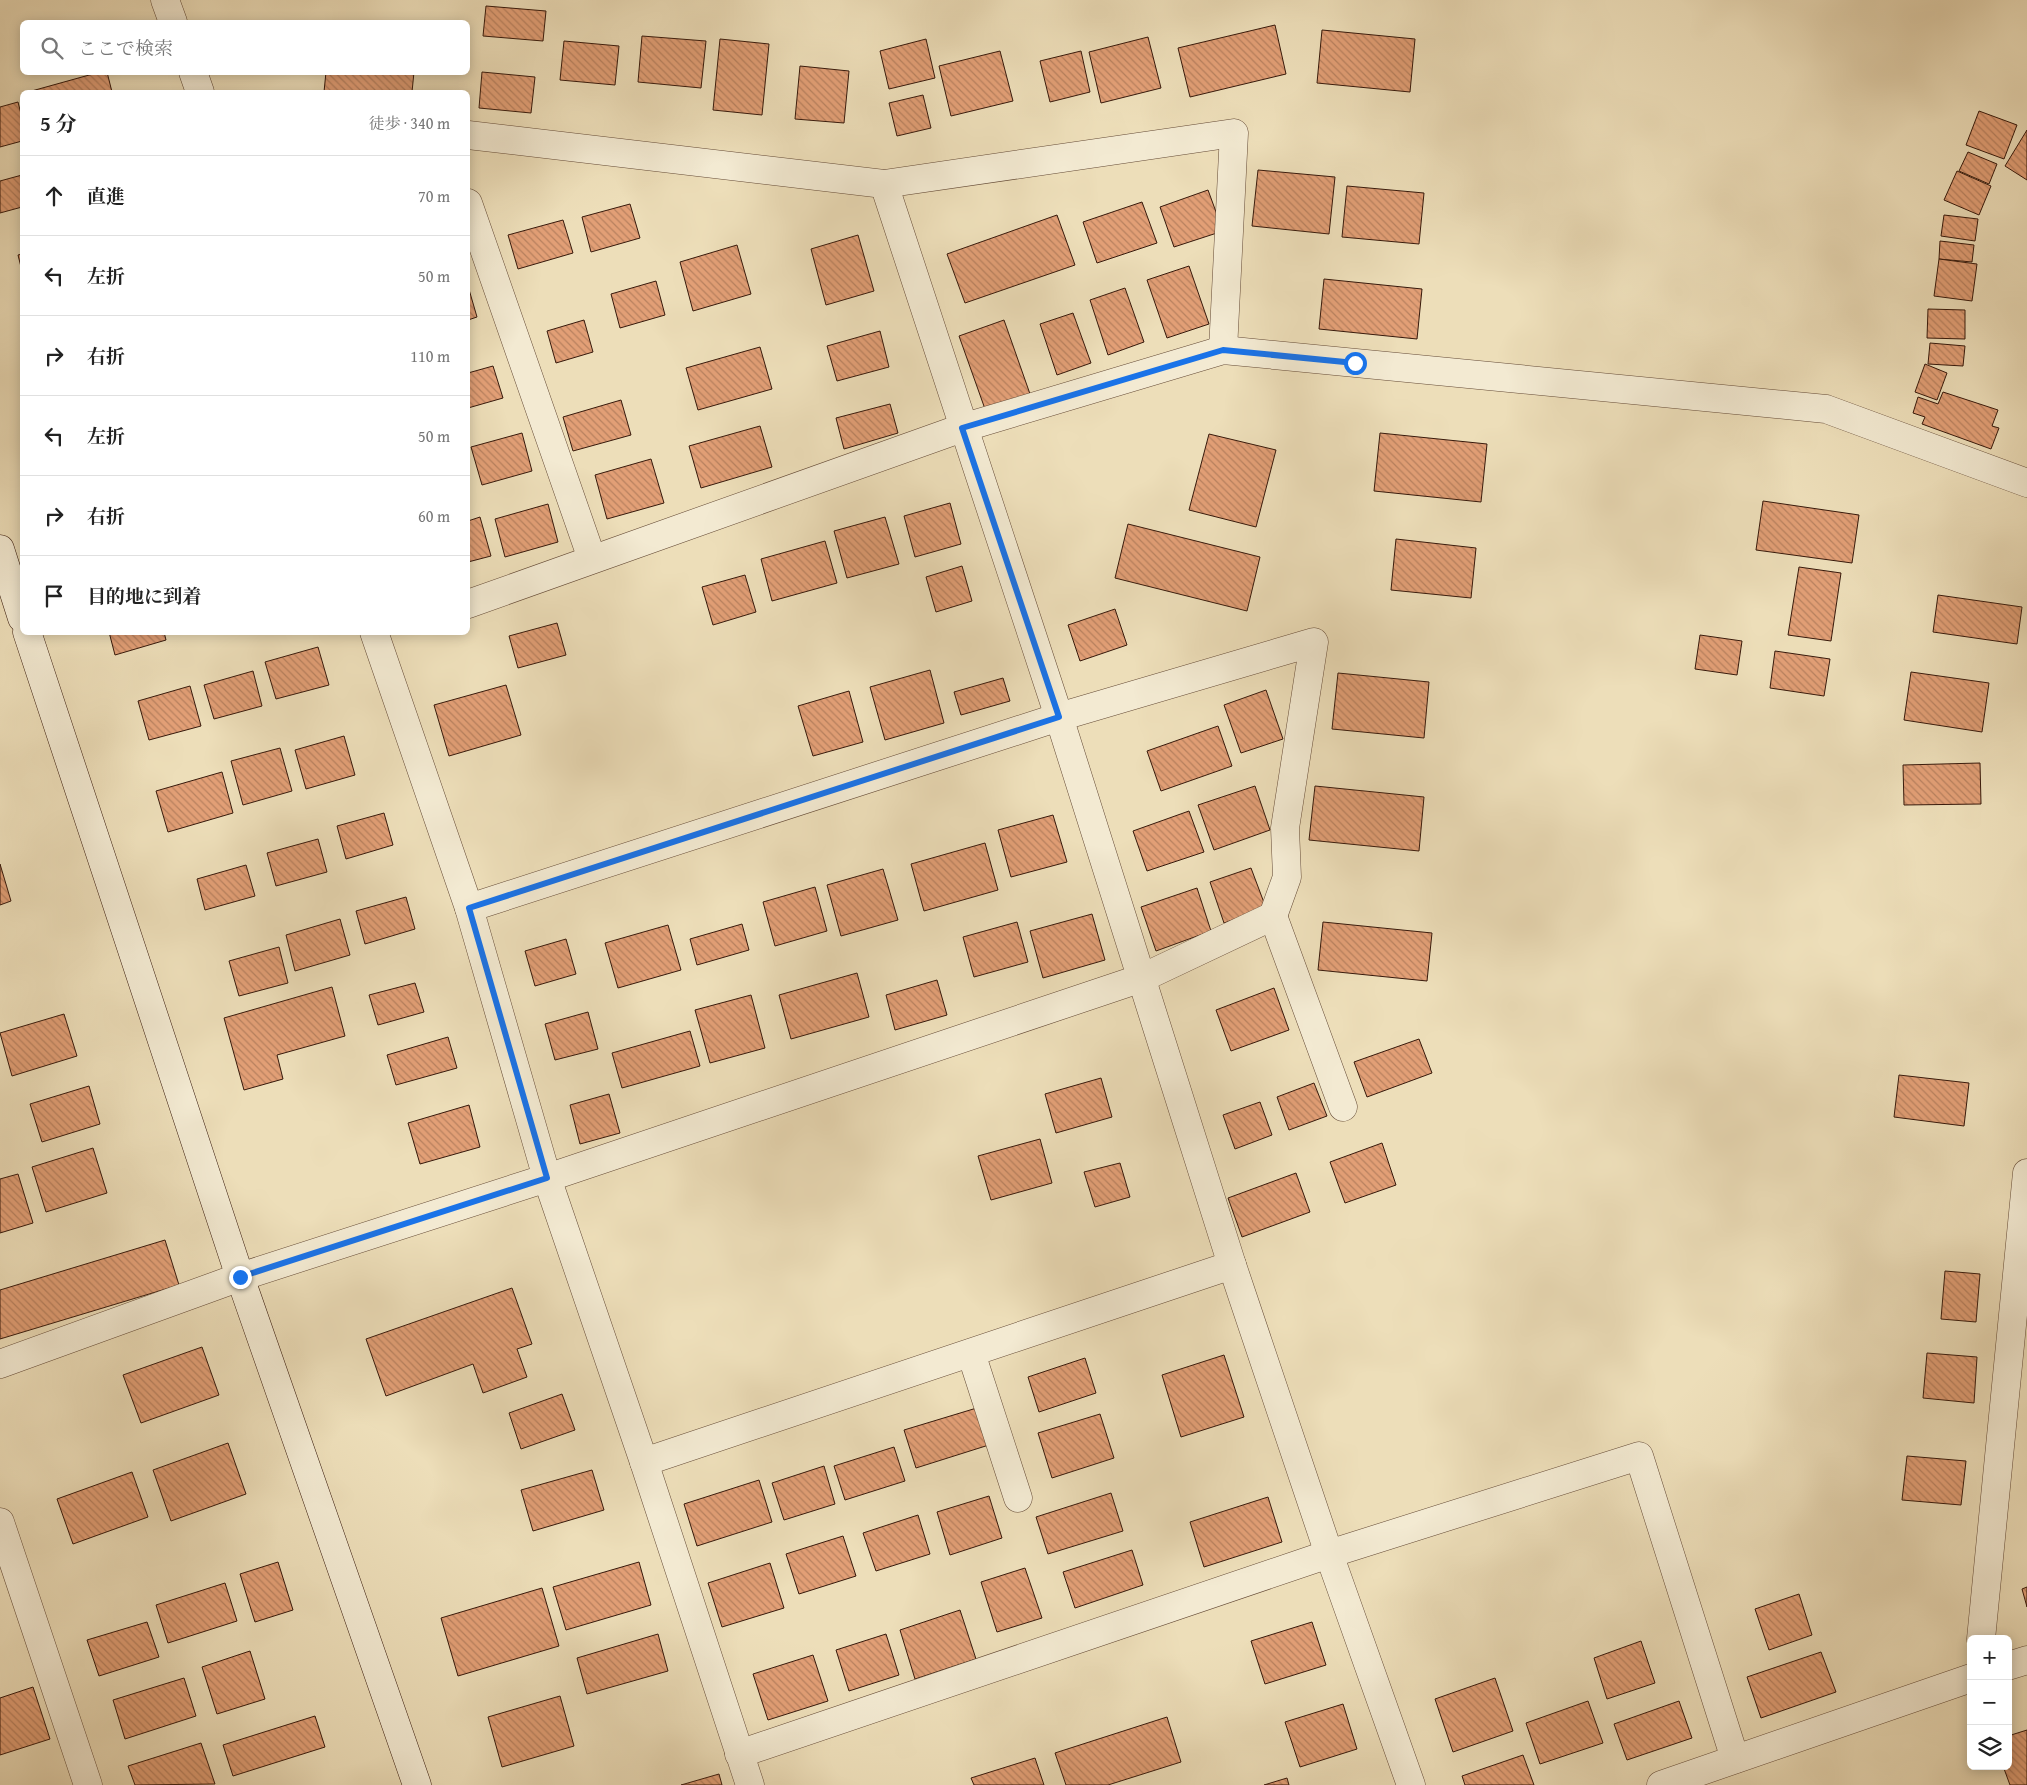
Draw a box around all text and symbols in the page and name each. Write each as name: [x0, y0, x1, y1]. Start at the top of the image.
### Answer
search box: [20, 20, 470, 75]
icon: search: [38, 34, 66, 62]
text: ここで検索: [78, 34, 173, 62]
text: 5 分: [40, 108, 77, 139]
text: 徒歩 · 340 m: [369, 111, 450, 135]
icon: ahead: [40, 182, 68, 210]
text: 直進: [87, 182, 125, 210]
text: 70 m: [418, 184, 450, 208]
icon: left: [40, 262, 68, 290]
text: 左折: [87, 262, 125, 290]
text: 50 m: [418, 264, 450, 288]
icon: right: [40, 342, 68, 370]
text: 右折: [87, 342, 125, 370]
text: 110 m: [410, 344, 450, 368]
route start: [1344, 352, 1367, 375]
icon: left: [40, 422, 68, 450]
text: 左折: [87, 422, 125, 450]
text: 50 m: [418, 424, 450, 448]
icon: right: [40, 502, 68, 530]
text: 右折: [87, 502, 125, 530]
text: 60 m: [418, 504, 450, 528]
icon: arrive: [40, 582, 68, 610]
text: 目的地に到着: [87, 582, 201, 610]
route end: [229, 1266, 252, 1289]
map controls: [1967, 1635, 2012, 1770]
button: +: [1967, 1635, 2012, 1680]
button: −: [1967, 1680, 2012, 1725]
button: layers: [1967, 1725, 2012, 1770]

